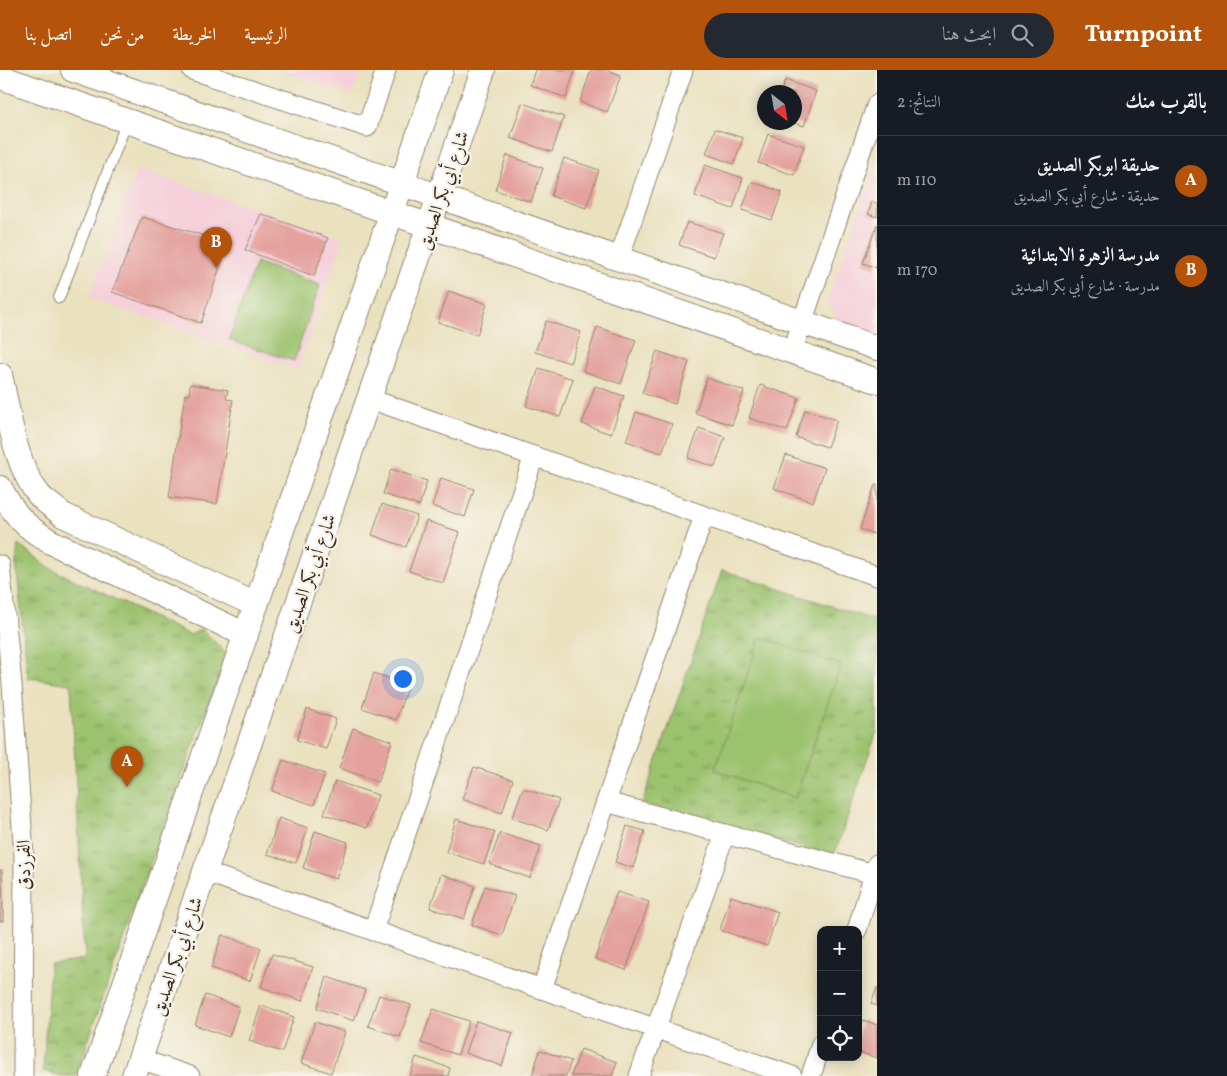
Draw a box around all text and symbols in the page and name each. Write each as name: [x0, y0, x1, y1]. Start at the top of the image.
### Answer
search box: [704, 13, 1054, 58]
text: Turnpoint: [1084, 18, 1202, 52]
icon: search: [1008, 21, 1036, 49]
text: ابحث هنا: [942, 22, 996, 48]
text: اتصل بنا: [25, 23, 72, 48]
text: من نحن: [100, 23, 144, 48]
text: الخريطة: [172, 23, 216, 48]
text: الرئيسية: [244, 23, 287, 48]
north arrow: [757, 85, 802, 130]
text: بالقرب منك: [1125, 88, 1207, 117]
text: النتائج: 2: [897, 92, 941, 114]
street label: شارع أبي بكر الصديق: [410, 127, 477, 254]
text: حديقة ابوبكر الصديق: [1037, 153, 1160, 179]
text: 110 m: [897, 170, 936, 192]
text: A: [1185, 170, 1197, 192]
text: حديقة · شارع أبي بكر الصديق: [1013, 186, 1160, 208]
pin: B: [200, 227, 232, 268]
text: مدرسة الزهرة الابتدائية: [1021, 243, 1160, 269]
text: 170 m: [897, 260, 937, 282]
text: B: [1186, 260, 1196, 282]
text: مدرسة · شارع أبي بكر الصديق: [1011, 276, 1160, 298]
street label: شارع أبي بكر الصديق: [277, 510, 344, 637]
your location: [390, 666, 416, 692]
pin: A: [111, 746, 143, 787]
street label: الفرزدق: [12, 840, 38, 890]
street label: شارع أبي بكر الصديق: [144, 893, 211, 1020]
map controls: [817, 926, 862, 1061]
button: +: [817, 926, 862, 971]
button: −: [817, 971, 862, 1016]
button: locate: [817, 1016, 862, 1061]

